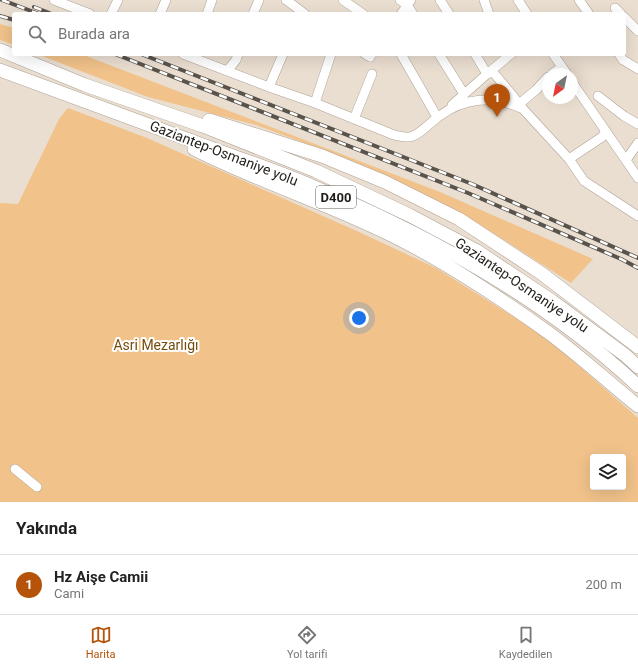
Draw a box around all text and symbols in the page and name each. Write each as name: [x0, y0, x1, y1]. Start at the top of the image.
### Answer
search box: [12, 12, 626, 56]
icon: search: [26, 23, 48, 45]
text: Burada ara: [58, 25, 130, 43]
north arrow: [542, 68, 578, 104]
pin: 1: [484, 84, 510, 117]
street label: Gaziantep-Osmaniye yolu: [148, 117, 300, 189]
road number: D400: [316, 186, 356, 208]
street label: Gaziantep-Osmaniye yolu: [452, 234, 592, 336]
your location: [349, 308, 369, 328]
park label: Asri Mezarlığı: [113, 337, 199, 353]
map controls: [590, 454, 626, 490]
button: layers: [590, 454, 626, 490]
text: Yakında: [16, 518, 77, 538]
text: Hz Aişe Camii: [54, 568, 148, 586]
text: 1: [25, 577, 33, 592]
text: 200 m: [585, 577, 622, 592]
text: Cami: [54, 586, 84, 601]
tab: Harita: [86, 624, 116, 661]
tab: Yol tarifi: [287, 624, 327, 661]
tab: Kaydedilen: [499, 624, 552, 661]

